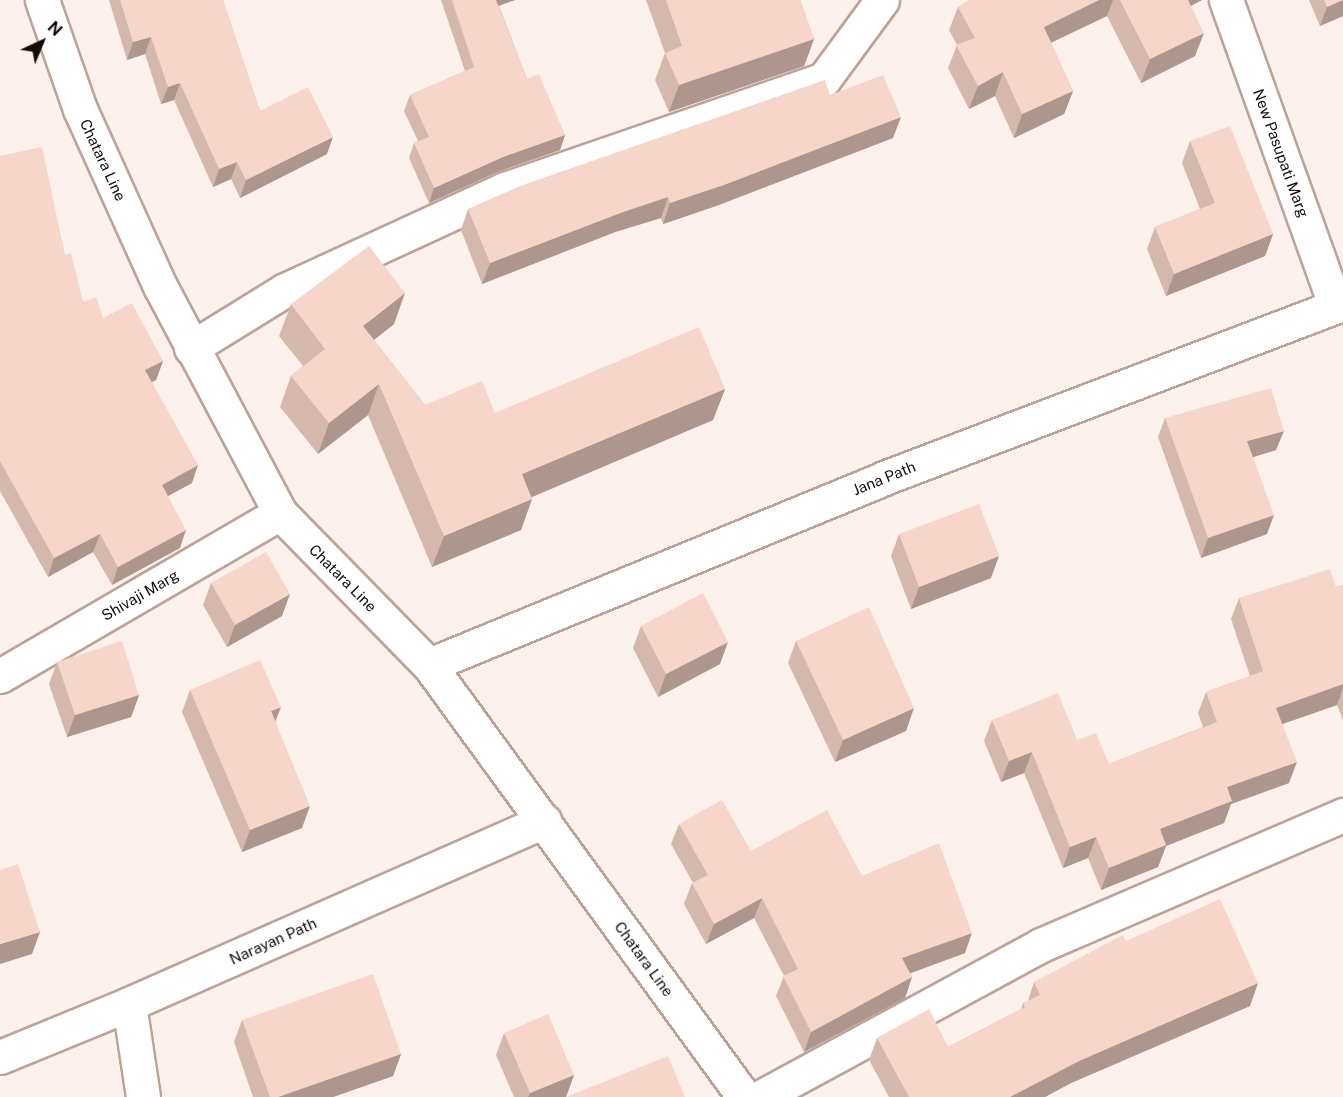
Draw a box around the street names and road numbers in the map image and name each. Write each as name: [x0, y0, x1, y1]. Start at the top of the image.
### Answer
street label: New Pasupati Marg: [1249, 86, 1313, 220]
street label: Chatara Line: [76, 116, 130, 204]
street label: Jana Path: [850, 457, 918, 499]
street label: Chatara Line: [305, 540, 381, 616]
street label: Shivaji Marg: [98, 566, 182, 624]
street label: Narayan Path: [227, 914, 319, 968]
street label: Chatara Line: [611, 918, 677, 1000]

